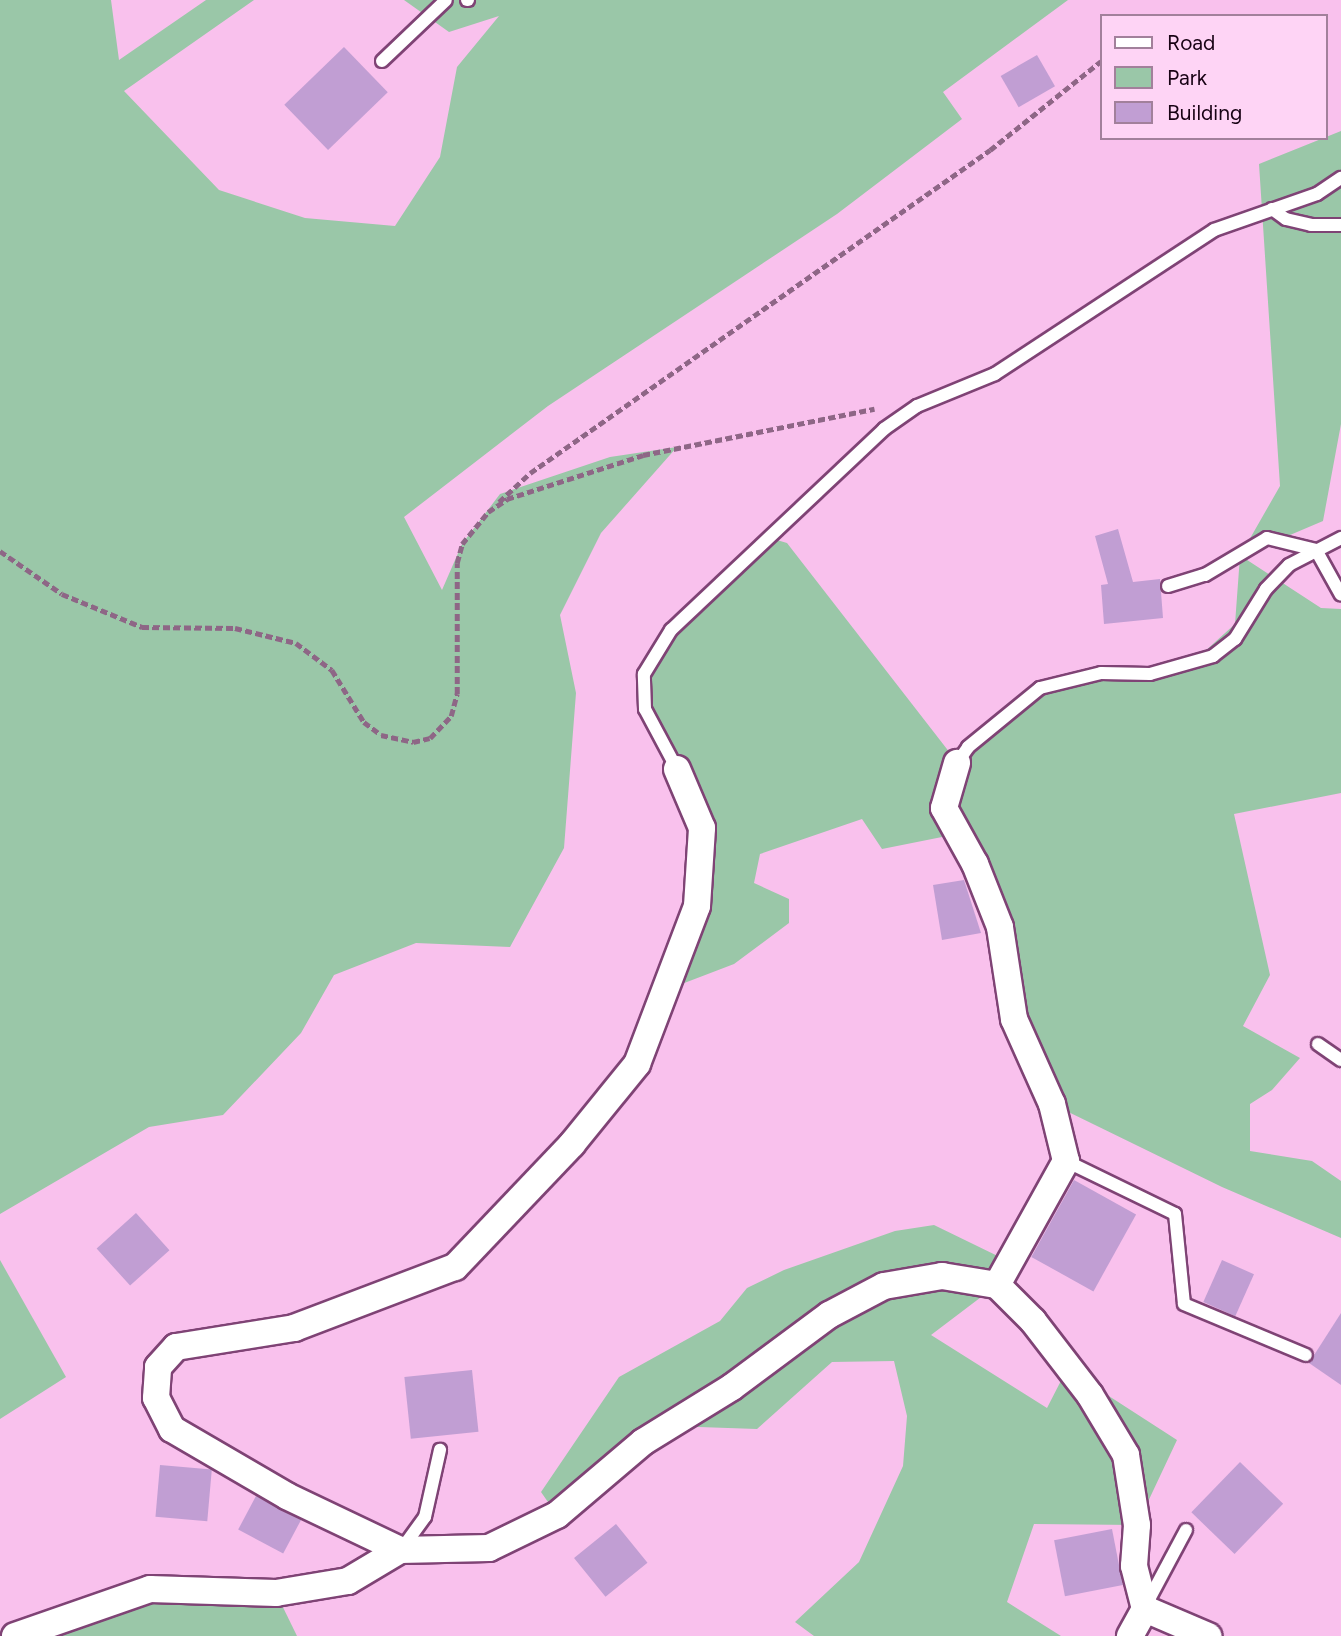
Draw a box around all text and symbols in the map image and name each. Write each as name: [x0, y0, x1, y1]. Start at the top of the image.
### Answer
legend: [1100, 14, 1327, 140]
text: Road: [1167, 30, 1215, 55]
text: Park: [1167, 65, 1207, 90]
text: Building: [1167, 100, 1242, 125]

